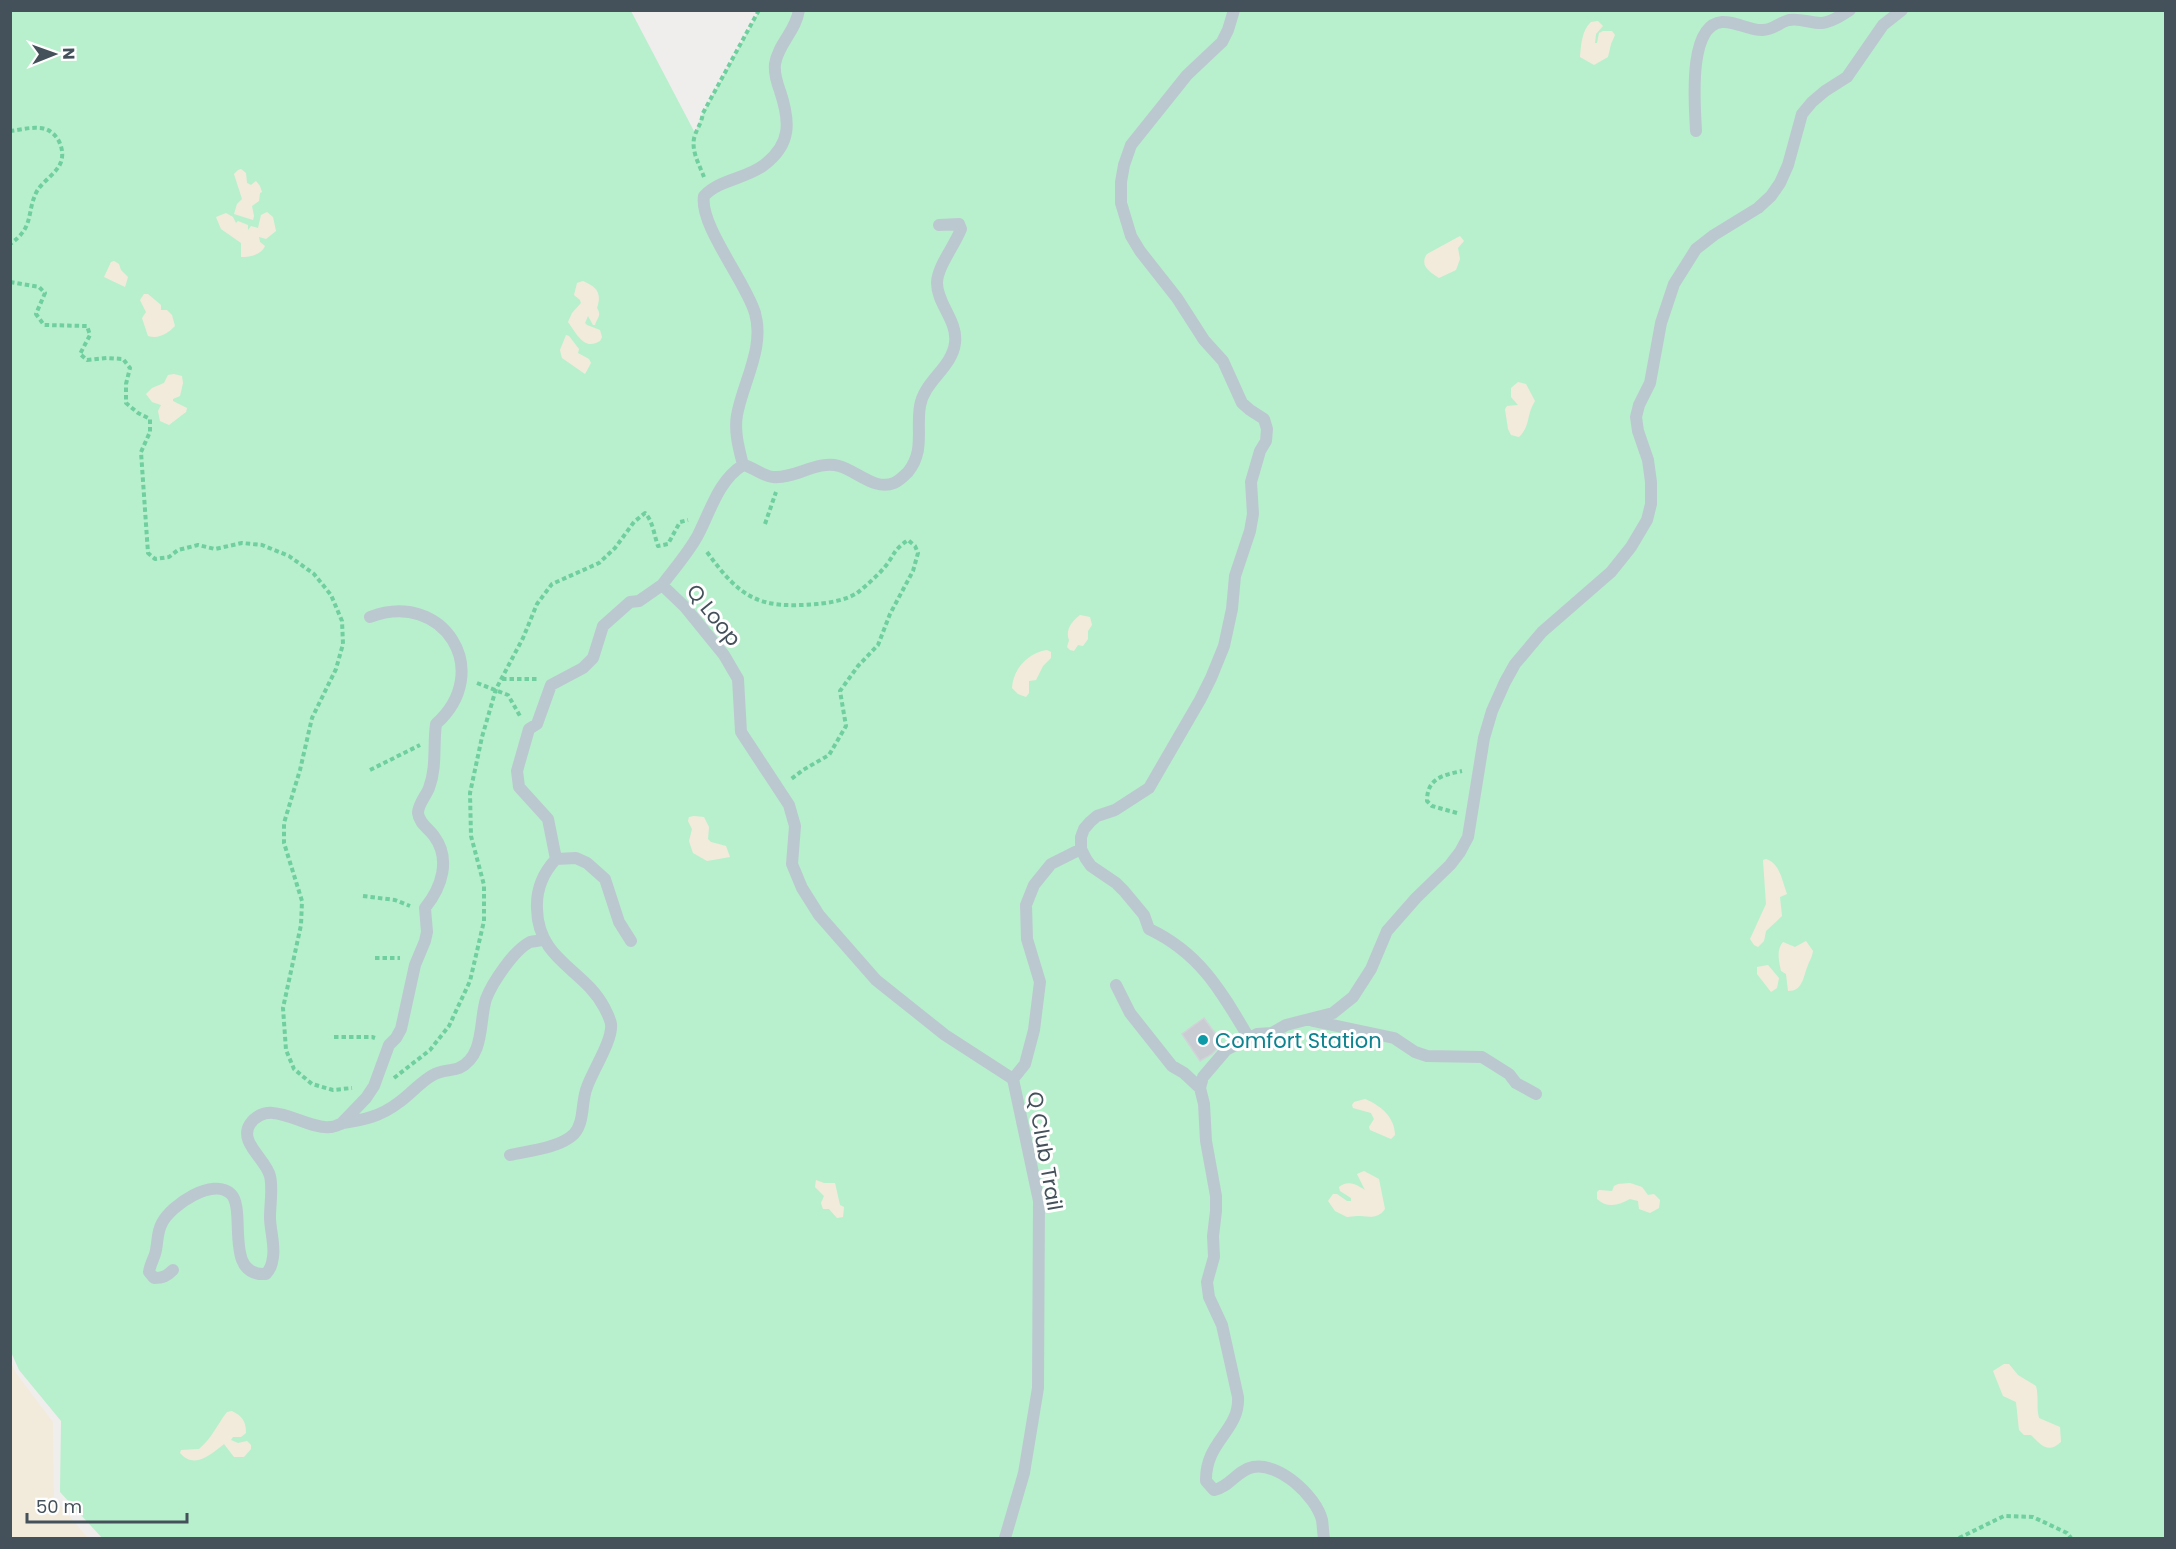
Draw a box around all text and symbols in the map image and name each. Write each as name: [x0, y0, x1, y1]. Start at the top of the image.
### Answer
north arrow: [24, 24, 84, 84]
text: N: [57, 48, 80, 60]
street label: Q Loop: [680, 578, 748, 652]
place label: Comfort Station: [1215, 1026, 1382, 1055]
marker: Comfort Station: [1196, 1033, 1210, 1047]
street label: Q Club Trail: [1020, 1089, 1070, 1213]
scale bar: [27, 1486, 188, 1524]
text: 50 m: [36, 1494, 82, 1519]

